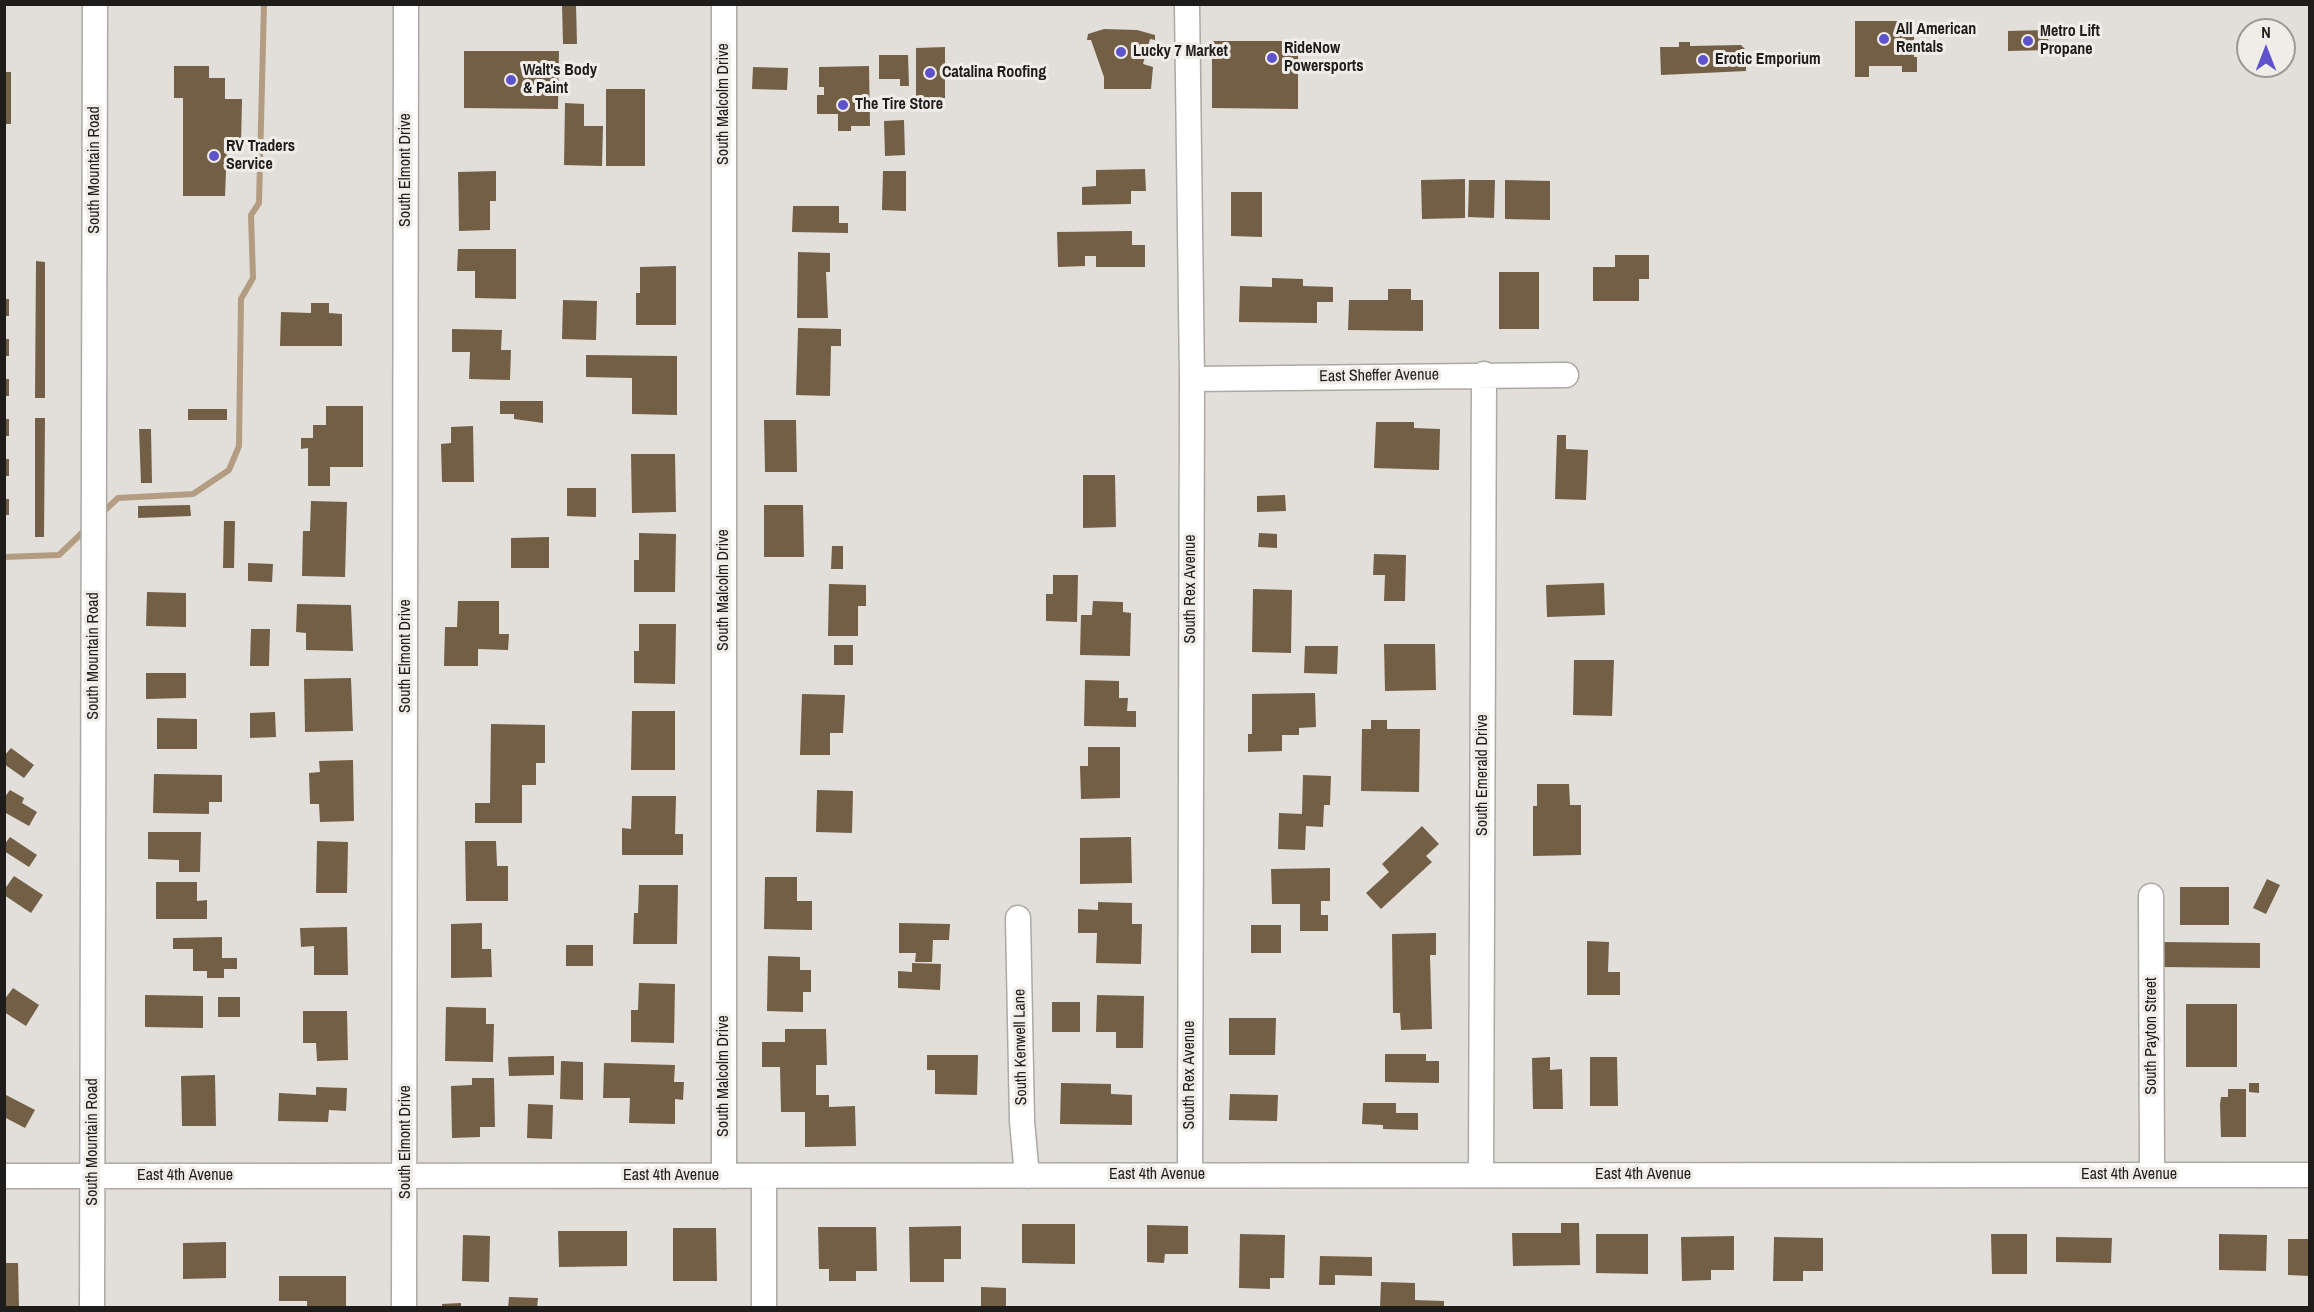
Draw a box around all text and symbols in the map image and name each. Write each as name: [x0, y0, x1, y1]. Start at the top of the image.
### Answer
north arrow: [2236, 18, 2296, 78]
place label: All American Rentals: [1896, 20, 1976, 58]
text: N: [2261, 21, 2271, 43]
place label: Metro Lift Propane: [2040, 22, 2100, 60]
marker: All American Rentals: [1877, 32, 1891, 46]
marker: Metro Lift Propane: [2021, 34, 2035, 48]
place label: RideNow Powersports: [1284, 39, 1363, 77]
place label: Lucky 7 Market: [1133, 42, 1228, 62]
street label: South Malcolm Drive: [714, 43, 734, 165]
marker: Lucky 7 Market: [1114, 45, 1128, 59]
place label: Erotic Emporium: [1715, 50, 1821, 70]
marker: RideNow Powersports: [1265, 51, 1279, 65]
marker: Erotic Emporium: [1696, 53, 1710, 67]
place label: Walt's Body & Paint: [523, 61, 597, 99]
place label: Catalina Roofing: [942, 63, 1046, 83]
marker: Catalina Roofing: [923, 66, 937, 80]
marker: Walt's Body & Paint: [504, 73, 518, 87]
place label: The Tire Store: [855, 95, 943, 115]
marker: The Tire Store: [836, 98, 850, 112]
street label: South Mountain Road: [85, 106, 105, 234]
street label: South Elmont Drive: [396, 113, 416, 227]
place label: RV Traders Service: [226, 137, 295, 175]
marker: RV Traders Service: [207, 149, 221, 163]
street label: East Sheffer Avenue: [1319, 365, 1439, 387]
street label: South Malcolm Drive: [714, 529, 734, 651]
street label: South Rex Avenue: [1181, 534, 1201, 644]
street label: South Mountain Road: [84, 592, 104, 720]
street label: South Elmont Drive: [396, 599, 416, 713]
street label: South Emerald Drive: [1473, 714, 1493, 836]
street label: South Payton Street: [2142, 977, 2162, 1095]
street label: South Kenwell Lane: [1010, 988, 1032, 1106]
street label: South Malcolm Drive: [714, 1015, 734, 1137]
street label: South Rex Avenue: [1180, 1020, 1200, 1130]
street label: South Mountain Road: [83, 1078, 103, 1206]
street label: South Elmont Drive: [396, 1085, 416, 1199]
street label: East 4th Avenue: [1109, 1165, 1205, 1185]
street label: East 4th Avenue: [1595, 1165, 1691, 1185]
street label: East 4th Avenue: [2081, 1165, 2177, 1185]
street label: East 4th Avenue: [137, 1166, 233, 1186]
street label: East 4th Avenue: [623, 1166, 719, 1186]

